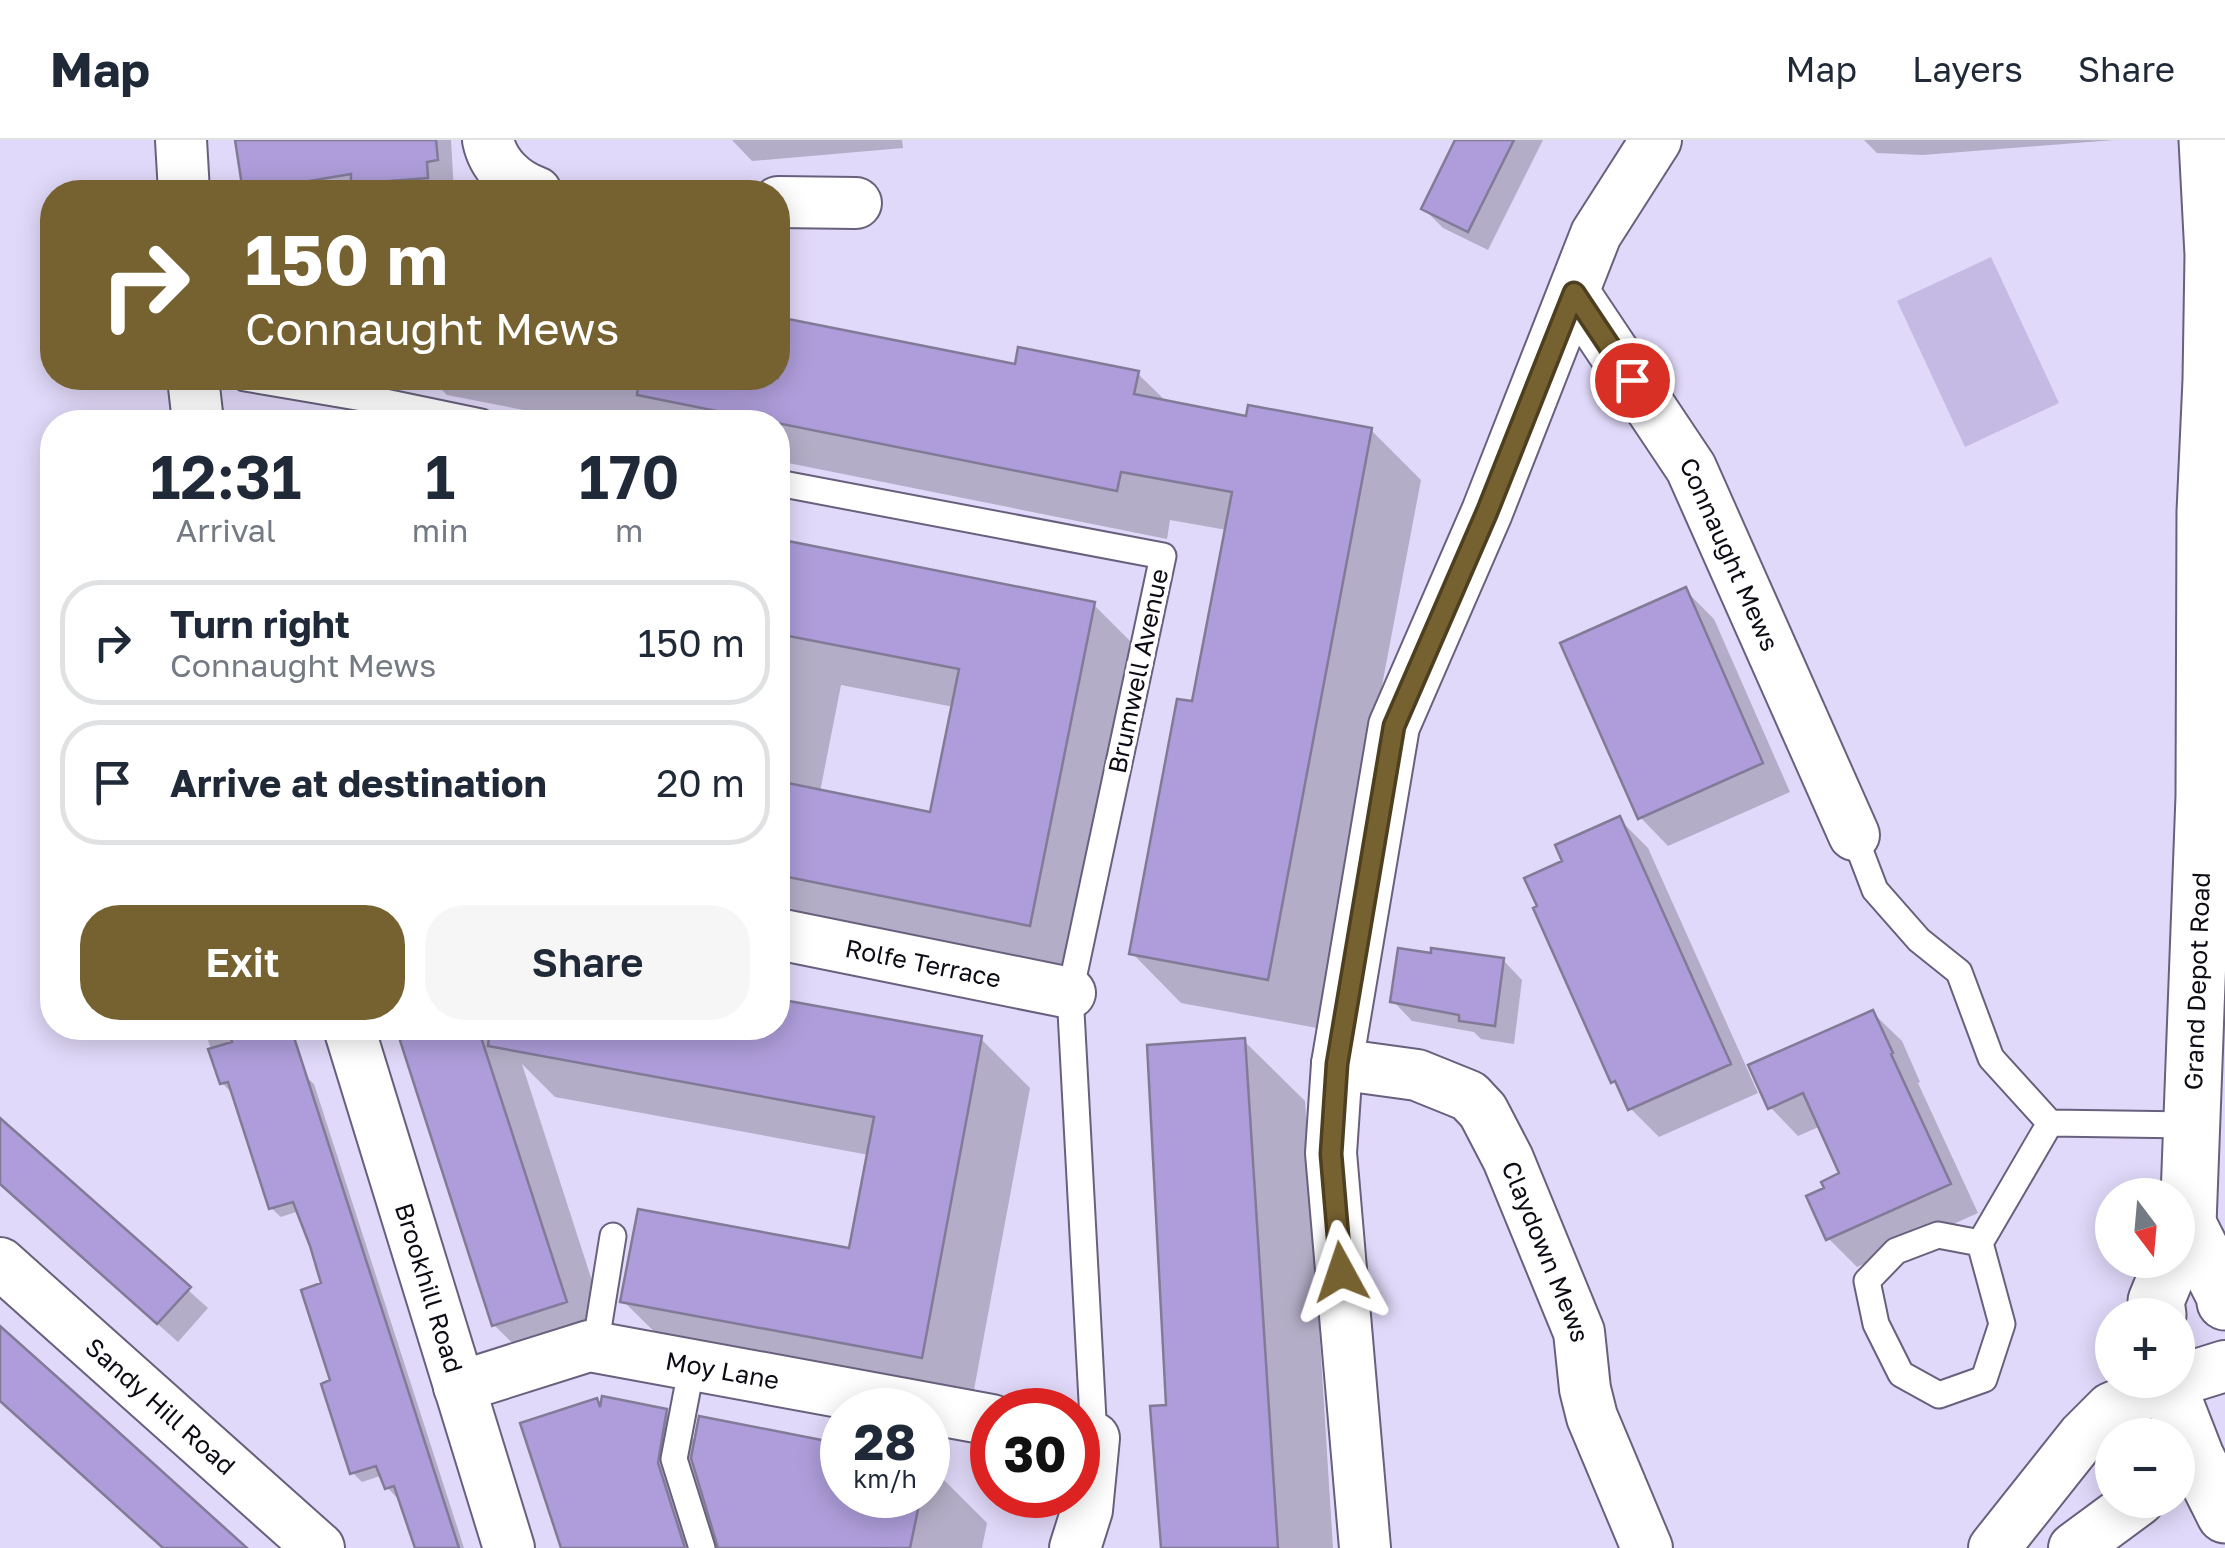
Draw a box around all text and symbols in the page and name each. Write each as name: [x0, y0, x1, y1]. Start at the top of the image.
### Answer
text: Map: [50, 40, 150, 98]
text: Map: [1786, 48, 1857, 90]
text: Layers: [1912, 48, 2023, 90]
text: Share: [2078, 48, 2175, 90]
text: 150 m: [245, 216, 448, 300]
icon: right: [80, 220, 210, 350]
text: Connaught Mews: [245, 301, 619, 355]
pin: [1590, 338, 1675, 423]
icon: arrive: [1605, 353, 1660, 408]
text: 12:31: [150, 440, 302, 512]
text: 1: [425, 440, 455, 512]
text: 170: [579, 440, 680, 512]
street label: Connaught Mews: [1673, 451, 1786, 656]
text: Arrival: [176, 511, 276, 549]
text: min: [412, 511, 468, 549]
text: m: [615, 511, 643, 549]
street label: Brumwell Avenue: [1101, 566, 1174, 776]
text: Turn right: [170, 601, 350, 646]
icon: right: [85, 615, 140, 670]
text: 150 m: [638, 620, 745, 665]
text: Connaught Mews: [170, 646, 436, 684]
icon: arrive: [85, 755, 140, 810]
text: Arrive at destination: [170, 760, 547, 805]
text: 20 m: [656, 760, 745, 805]
street label: Grand Depot Road: [2177, 871, 2216, 1091]
button: Exit: [80, 905, 405, 1020]
button: Share: [425, 905, 750, 1020]
street label: Rolfe Terrace: [843, 932, 1004, 994]
street label: Claydown Mews: [1496, 1156, 1596, 1344]
north arrow: [2095, 1178, 2195, 1278]
map controls: [2095, 1178, 2195, 1518]
street label: Brookhill Road: [389, 1199, 470, 1377]
position arrow: [1289, 1220, 1393, 1324]
button: +: [2095, 1298, 2195, 1398]
street label: Sandy Hill Road: [79, 1331, 242, 1481]
street label: Moy Lane: [663, 1344, 782, 1396]
speed limit sign: 30: [970, 1388, 1100, 1518]
text: 28: [854, 1411, 916, 1471]
button: −: [2095, 1418, 2195, 1518]
text: km/h: [853, 1463, 917, 1494]

